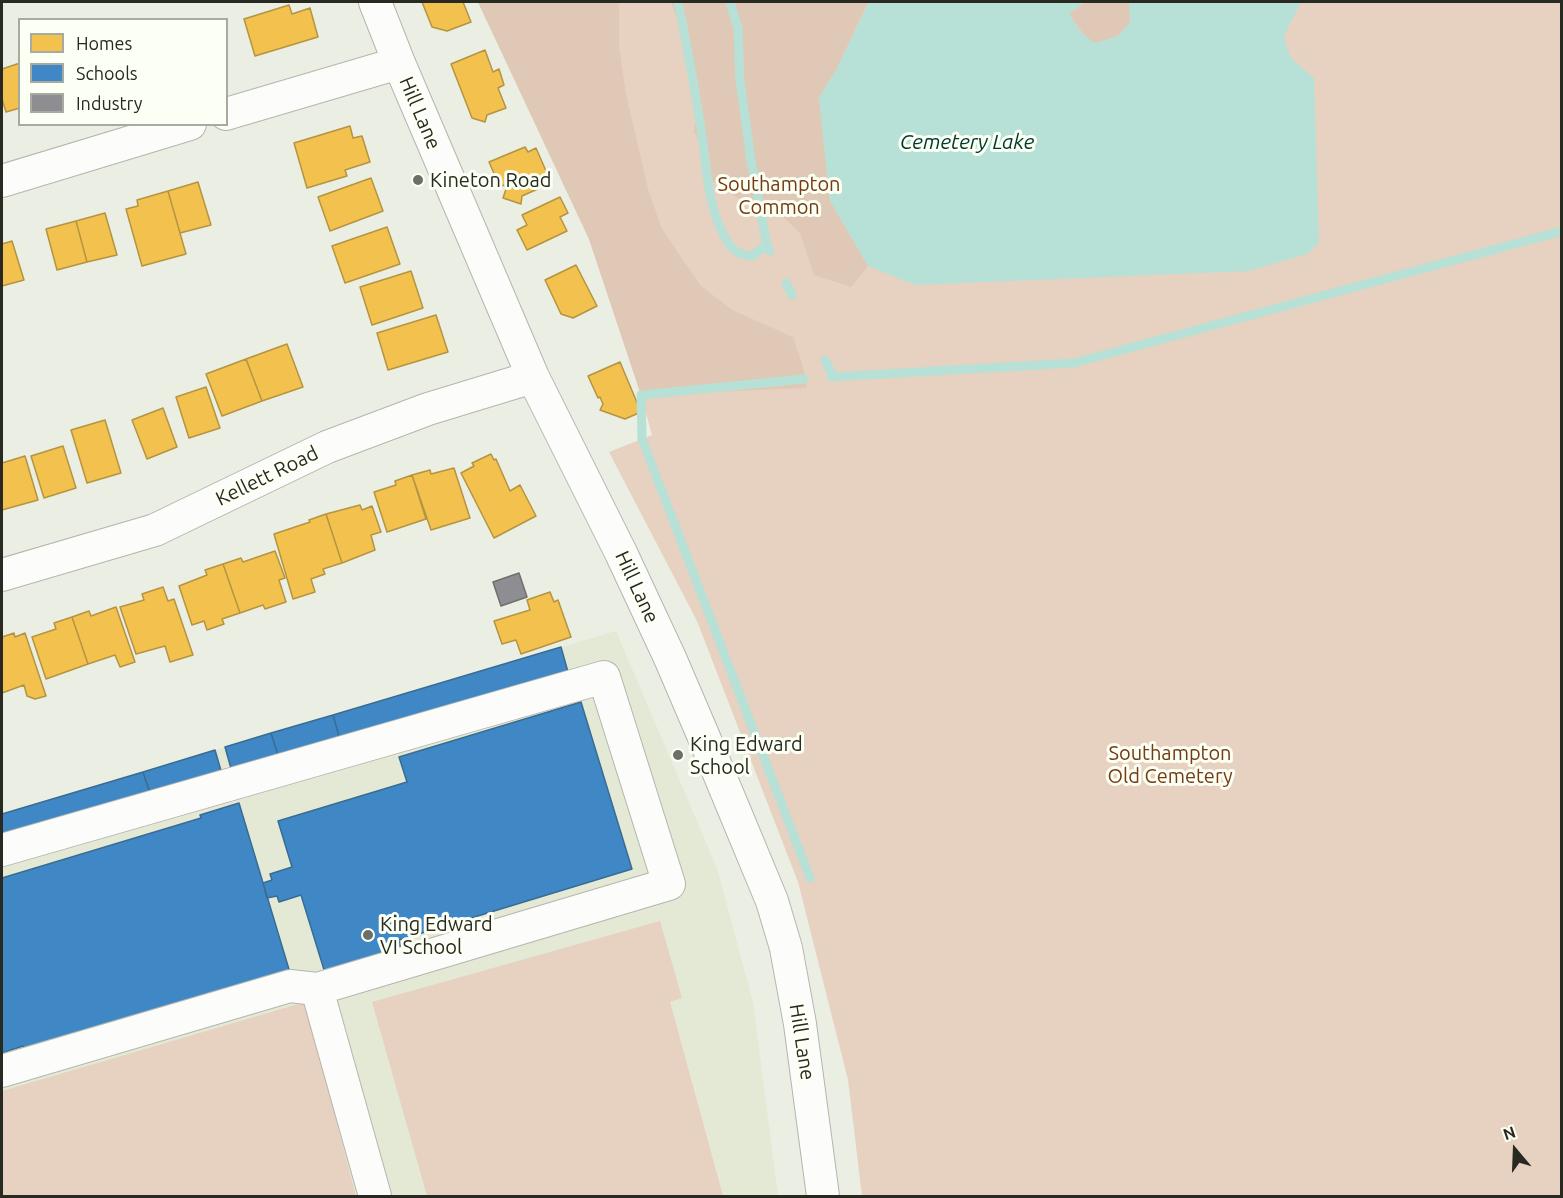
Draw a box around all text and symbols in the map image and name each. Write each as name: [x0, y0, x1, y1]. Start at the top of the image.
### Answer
legend: [18, 18, 228, 126]
text: Homes: [76, 33, 132, 53]
text: Schools: [76, 63, 138, 83]
street label: Hill Lane: [394, 73, 446, 153]
text: Industry: [76, 93, 142, 113]
water label: Cemetery Lake: [900, 129, 1034, 155]
place label: Kineton Road: [430, 168, 552, 192]
park label: Southampton Common: [717, 172, 841, 219]
marker: Kineton Road: [411, 173, 425, 187]
street label: Kellett Road: [212, 441, 322, 511]
street label: Hill Lane: [610, 547, 664, 627]
place label: King Edward School: [690, 732, 803, 779]
park label: Southampton Old Cemetery: [1107, 741, 1233, 788]
marker: King Edward School: [671, 748, 685, 762]
place label: King Edward VI School: [380, 912, 493, 959]
marker: King Edward VI School: [361, 928, 375, 942]
street label: Hill Lane: [784, 1002, 820, 1082]
north arrow: [1485, 1120, 1545, 1180]
text: N: [1501, 1123, 1518, 1143]

